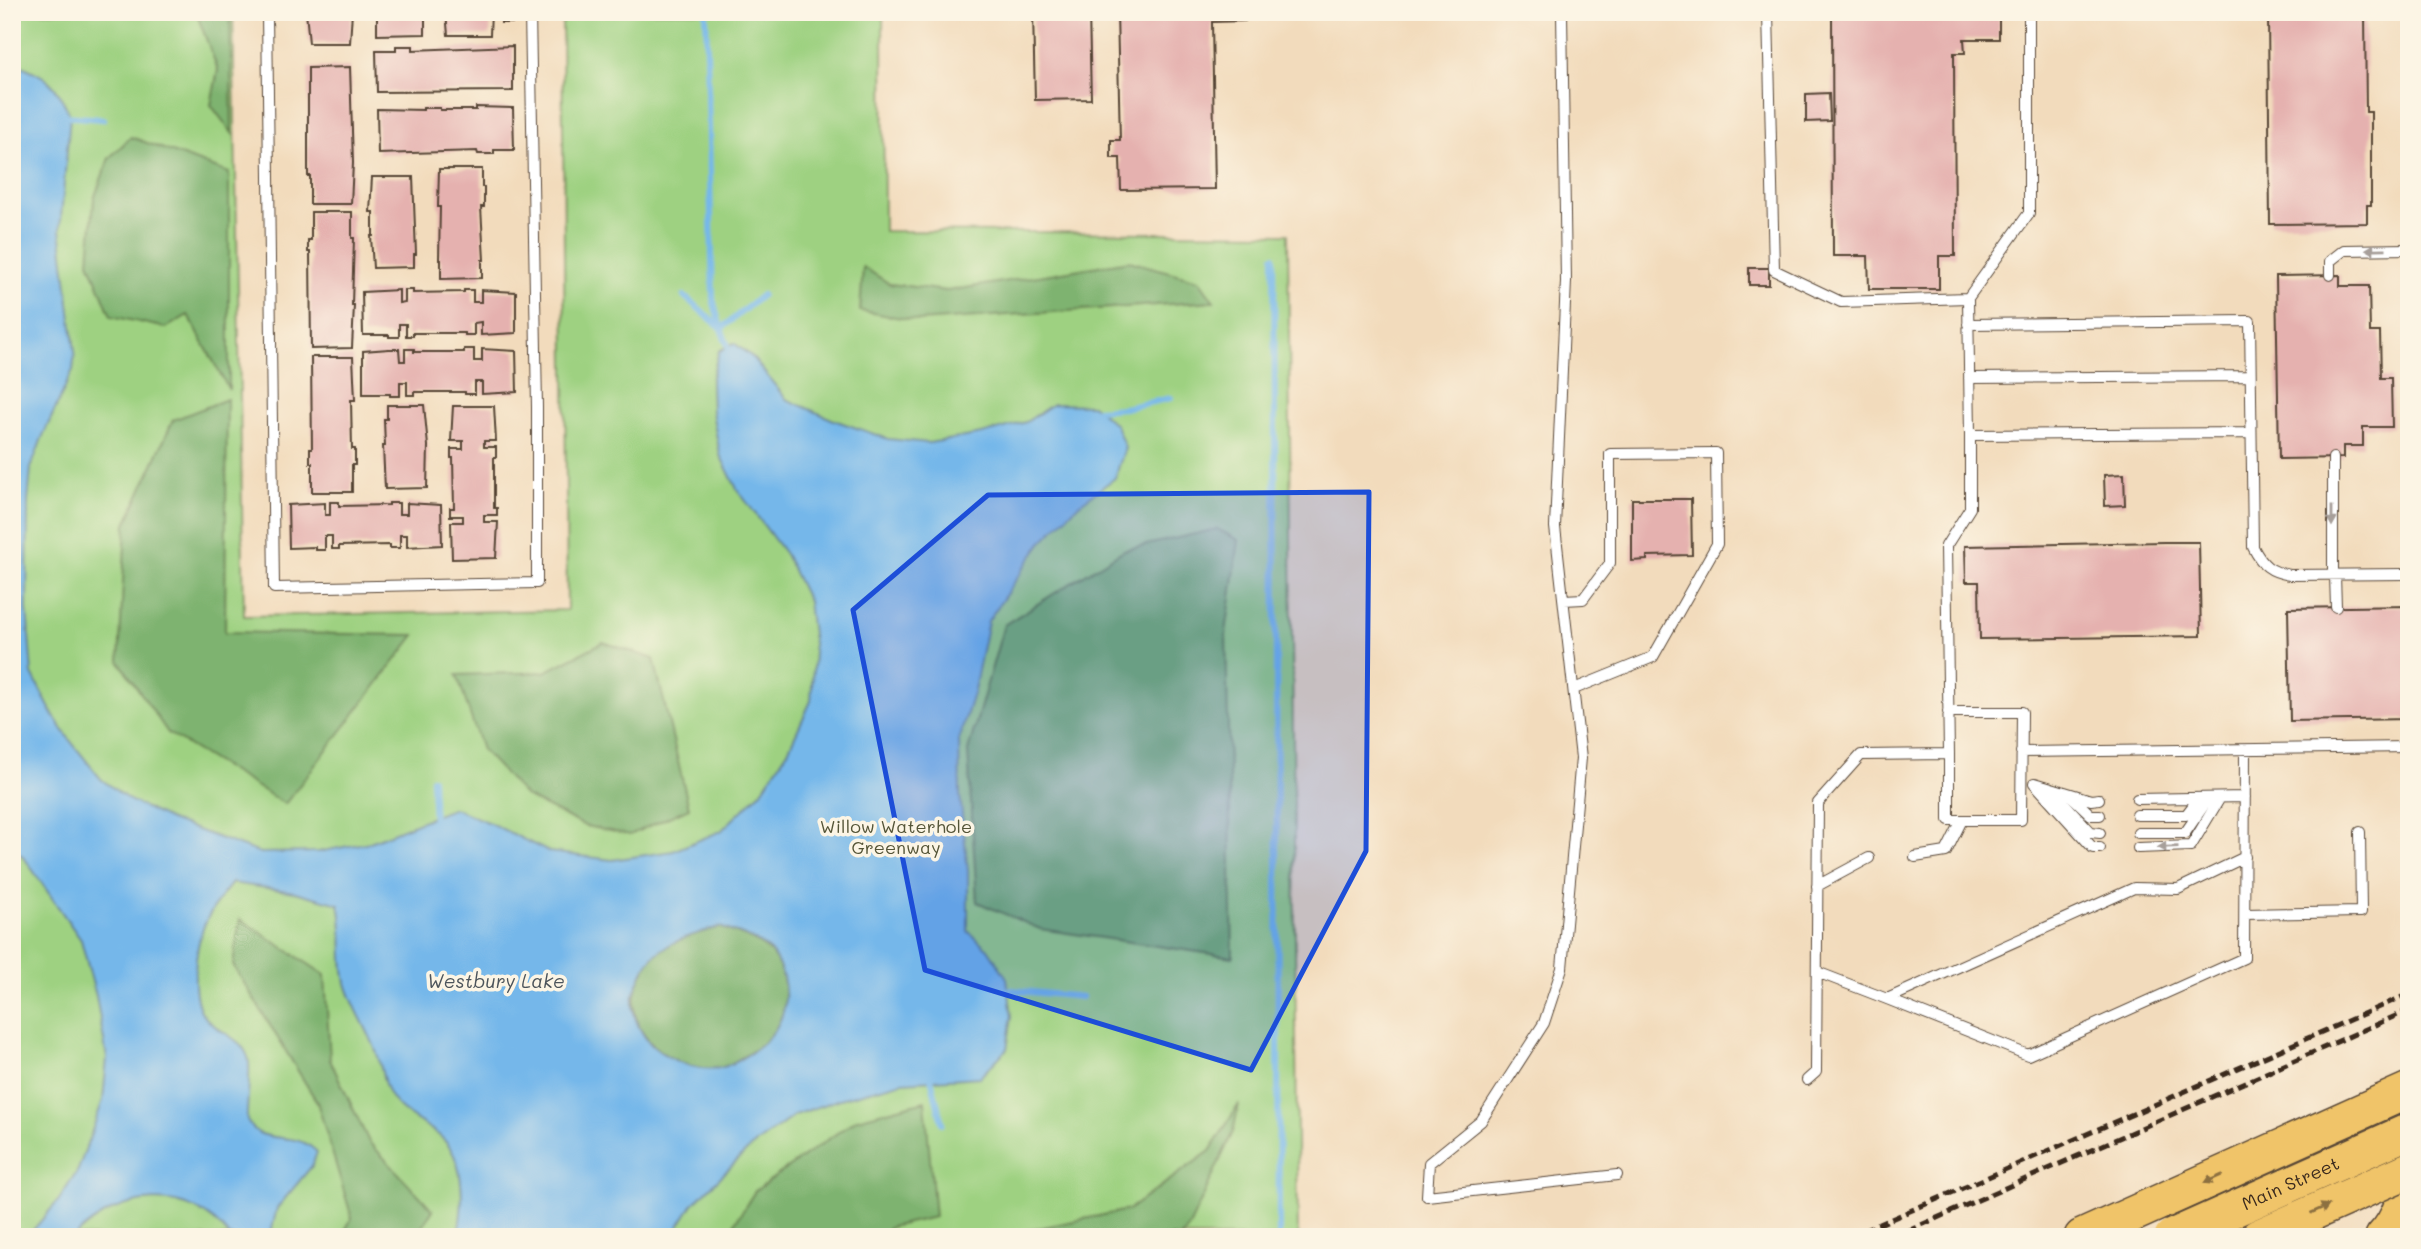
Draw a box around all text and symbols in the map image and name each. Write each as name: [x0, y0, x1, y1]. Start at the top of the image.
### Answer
one-way arrow: [2365, 244, 2387, 255]
one-way arrow: [2327, 505, 2338, 527]
park label: Willow Waterhole Greenway: [820, 814, 972, 859]
one-way arrow: [2157, 841, 2179, 852]
water label: Westbury Lake: [427, 968, 565, 993]
street label: Main Street: [2238, 1151, 2343, 1215]
one-way arrow: [2202, 1174, 2223, 1185]
one-way arrow: [2310, 1203, 2330, 1215]

